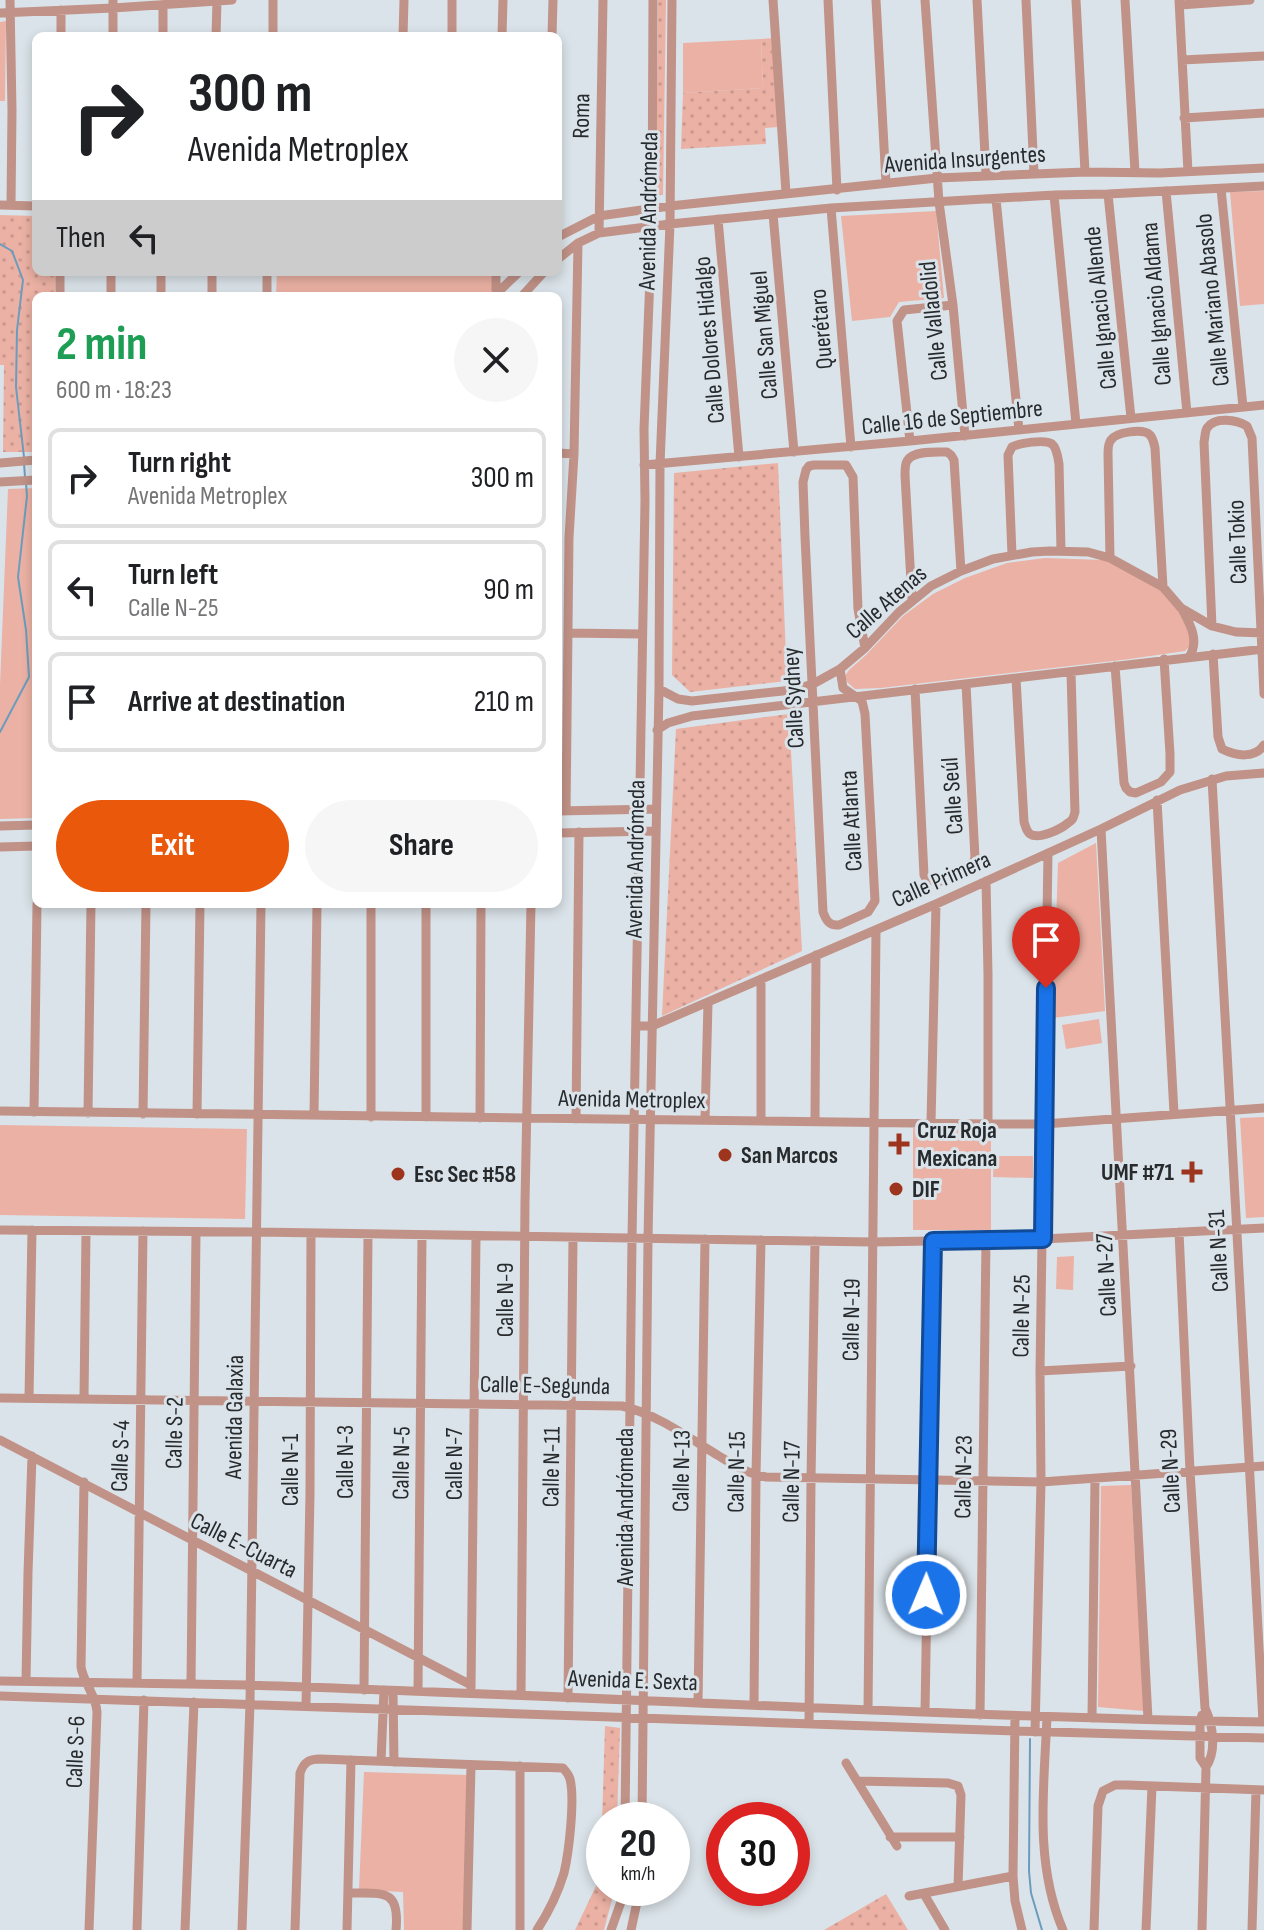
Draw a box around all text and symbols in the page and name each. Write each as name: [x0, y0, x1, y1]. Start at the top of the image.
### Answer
text: 300 m: [188, 61, 312, 128]
icon: right: [56, 64, 160, 168]
street label: Roma: [567, 93, 596, 139]
text: Avenida Metroplex: [188, 129, 409, 172]
street label: Avenida Andrómeda: [633, 132, 664, 291]
street label: Avenida Insurgentes: [882, 139, 1047, 180]
street label: Calle Mariano Abasolo: [1189, 212, 1236, 388]
icon: left: [122, 216, 166, 260]
text: Then: [56, 220, 106, 256]
street label: Calle Ignacio Aldama: [1135, 221, 1178, 387]
street label: Calle Ignacio Allende: [1078, 225, 1123, 391]
street label: Calle Dolores Hidalgo: [688, 255, 731, 425]
street label: Calle Valladolid: [913, 260, 954, 382]
street label: Calle San Miguel: [744, 269, 785, 400]
street label: Querétaro: [804, 288, 839, 370]
text: 2 min: [56, 316, 147, 373]
button: close: [454, 318, 538, 402]
text: 600 m · 18:23: [56, 375, 172, 406]
street label: Calle 16 de Septiembre: [860, 394, 1044, 441]
text: Turn right: [128, 445, 231, 481]
icon: right: [60, 456, 104, 500]
text: 300 m: [471, 460, 534, 496]
text: Avenida Metroplex: [128, 481, 287, 512]
street label: Calle Tokio: [1222, 499, 1253, 585]
text: Turn left: [128, 557, 218, 593]
street label: Calle Atenas: [840, 559, 933, 645]
icon: left: [60, 568, 104, 612]
text: 90 m: [483, 572, 534, 608]
text: Calle N-25: [128, 593, 218, 624]
street label: Calle Sydney: [776, 647, 811, 749]
icon: arrive: [60, 680, 104, 724]
text: Arrive at destination: [128, 684, 345, 720]
text: 210 m: [474, 684, 534, 720]
street label: Calle Seúl: [935, 756, 970, 836]
street label: Calle Atlanta: [834, 770, 869, 872]
street label: Avenida Andrómeda: [620, 780, 651, 939]
button: Exit: [56, 800, 289, 892]
button: Share: [305, 800, 538, 892]
street label: Calle Primera: [887, 845, 995, 914]
pin: [1012, 906, 1080, 988]
icon: arrive: [1024, 918, 1068, 962]
street label: Avenida Metroplex: [557, 1084, 706, 1115]
place label: Cruz Roja Mexicana: [917, 1116, 997, 1173]
marker: Cruz Roja Mexicana: [888, 1133, 910, 1155]
place label: San Marcos: [741, 1141, 838, 1170]
marker: San Marcos: [716, 1146, 734, 1164]
place label: UMF #71: [1101, 1158, 1175, 1187]
place label: Esc Sec #58: [414, 1160, 516, 1189]
marker: UMF #71: [1181, 1161, 1203, 1183]
marker: Esc Sec #58: [389, 1165, 407, 1183]
place label: DIF: [912, 1175, 940, 1204]
marker: DIF: [887, 1180, 905, 1198]
street label: Calle N-31: [1202, 1208, 1235, 1293]
street label: Calle N-27: [1090, 1232, 1123, 1317]
street label: Calle N-9: [491, 1263, 520, 1337]
street label: Calle N-25: [1006, 1274, 1037, 1358]
street label: Calle N-19: [836, 1278, 867, 1362]
street label: Avenida Galaxia: [219, 1355, 250, 1480]
street label: Calle E-Segunda: [480, 1370, 610, 1401]
street label: Calle S-2: [159, 1397, 190, 1469]
street label: Calle S-4: [105, 1419, 136, 1493]
street label: Calle N-3: [331, 1425, 360, 1499]
street label: Calle N-5: [386, 1426, 417, 1500]
street label: Calle N-11: [536, 1426, 567, 1508]
street label: Calle N-7: [440, 1427, 469, 1500]
street label: Avenida Andrómeda: [611, 1428, 640, 1587]
street label: Calle N-29: [1154, 1428, 1187, 1514]
street label: Calle N-13: [666, 1430, 697, 1512]
street label: Calle N-15: [721, 1431, 752, 1513]
street label: Calle N-1: [276, 1433, 305, 1506]
street label: Calle N-23: [948, 1435, 979, 1519]
street label: Calle N-17: [776, 1440, 807, 1523]
street label: Calle E-Cuarta: [185, 1506, 302, 1585]
position arrow: [884, 1553, 968, 1637]
street label: Avenida E. Sexta: [567, 1664, 698, 1697]
street label: Calle S-6: [60, 1715, 91, 1789]
speed limit sign: 30: [706, 1802, 810, 1906]
text: 20: [620, 1820, 656, 1868]
text: km/h: [621, 1862, 655, 1886]

